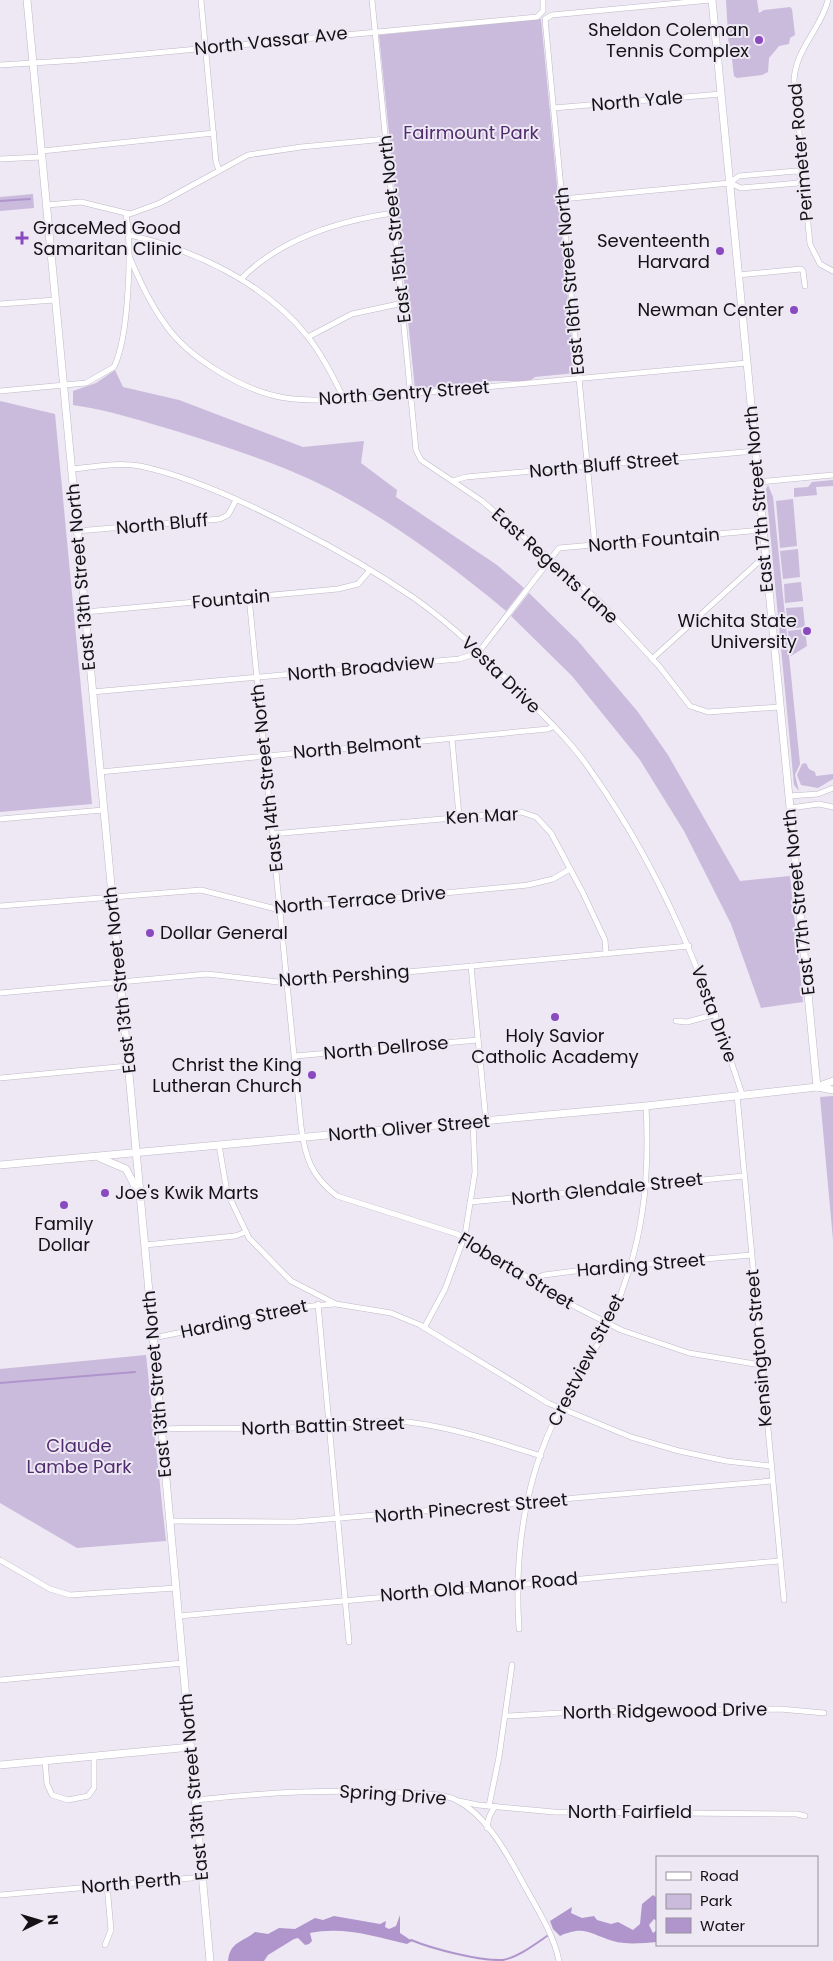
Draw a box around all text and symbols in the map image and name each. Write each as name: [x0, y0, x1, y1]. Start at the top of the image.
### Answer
place label: Sheldon Coleman Tennis Complex: [588, 17, 749, 63]
street label: North Vassar Ave: [193, 20, 349, 61]
marker: Sheldon Coleman Tennis Complex: [753, 34, 765, 46]
street label: Perimeter Road: [782, 82, 819, 222]
street label: North Yale: [590, 84, 684, 117]
park label: Fairmount Park: [403, 120, 539, 145]
street label: East 15th Street North: [372, 134, 417, 324]
street label: East 16th Street North: [549, 186, 590, 376]
place label: GraceMed Good Samaritan Clinic: [33, 215, 182, 261]
place label: Seventeenth Harvard: [597, 228, 710, 274]
marker: GraceMed Good Samaritan Clinic: [15, 231, 29, 245]
marker: Seventeenth Harvard: [714, 245, 726, 257]
place label: Newman Center: [637, 297, 784, 322]
marker: Newman Center: [788, 304, 800, 316]
street label: North Gentry Street: [318, 374, 490, 411]
street label: East 17th Street North: [738, 405, 779, 593]
street label: North Bluff Street: [528, 446, 680, 483]
street label: East 13th Street North: [60, 482, 101, 672]
street label: East Regents Lane: [487, 502, 624, 629]
street label: North Bluff: [115, 507, 209, 540]
street label: North Fountain: [587, 521, 721, 558]
street label: Fountain: [191, 583, 271, 614]
place label: Wichita State University: [678, 608, 797, 654]
marker: Wichita State University: [801, 625, 813, 637]
street label: Vesta Drive: [456, 630, 546, 719]
street label: North Broadview: [286, 649, 436, 686]
street label: East 14th Street North: [244, 683, 289, 873]
street label: North Belmont: [292, 728, 422, 765]
street label: Ken Mar: [445, 801, 519, 830]
street label: East 17th Street North: [776, 808, 821, 996]
street label: North Terrace Drive: [273, 880, 447, 919]
street label: East 13th Street North: [97, 885, 142, 1075]
place label: Dollar General: [160, 920, 288, 945]
marker: Dollar General: [144, 927, 156, 939]
street label: North Pershing: [278, 958, 410, 993]
street label: Vesta Drive: [685, 962, 744, 1066]
marker: Holy Savior Catholic Academy: [549, 1011, 561, 1023]
place label: Holy Savior Catholic Academy: [471, 1023, 639, 1069]
street label: North Dellrose: [322, 1030, 449, 1065]
place label: Christ the King Lutheran Church: [152, 1052, 302, 1098]
marker: Christ the King Lutheran Church: [306, 1069, 318, 1081]
street label: North Oliver Street: [327, 1108, 491, 1147]
street label: North Glendale Street: [510, 1166, 704, 1211]
place label: Joe's Kwik Marts: [115, 1180, 259, 1205]
marker: Joe's Kwik Marts: [99, 1187, 111, 1199]
marker: Family Dollar: [58, 1199, 70, 1211]
place label: Family Dollar: [35, 1211, 93, 1257]
street label: Floberta Street: [454, 1226, 579, 1315]
street label: Harding Street: [576, 1246, 706, 1283]
street label: Kensington Street: [739, 1268, 778, 1428]
street label: East 13th Street North: [136, 1289, 177, 1479]
street label: Crestview Street: [541, 1289, 630, 1430]
street label: Harding Street: [178, 1293, 310, 1344]
street label: North Battin Street: [241, 1410, 405, 1441]
park label: Claude Lambe Park: [26, 1433, 132, 1479]
street label: North Pinecrest Street: [373, 1487, 568, 1528]
street label: North Old Manor Road: [379, 1565, 579, 1608]
street label: East 13th Street North: [173, 1692, 214, 1882]
street label: North Ridgewood Drive: [563, 1696, 767, 1725]
street label: Spring Drive: [339, 1778, 448, 1811]
street label: North Fairfield: [568, 1799, 692, 1824]
legend: [656, 1856, 818, 1946]
text: Road: [700, 1865, 739, 1886]
street label: North Perth: [80, 1866, 182, 1899]
text: Park: [700, 1890, 732, 1911]
north arrow: [15, 1896, 65, 1946]
text: N: [43, 1914, 63, 1926]
text: Water: [700, 1915, 746, 1936]

